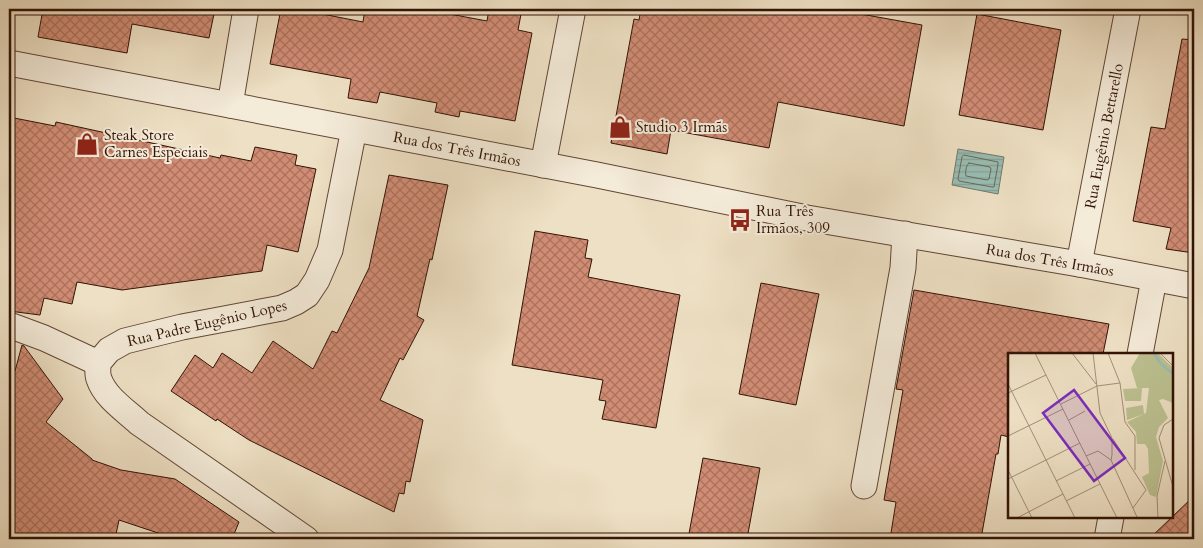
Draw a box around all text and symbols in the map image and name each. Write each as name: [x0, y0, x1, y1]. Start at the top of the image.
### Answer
street label: Rua Eugênio Bettarello: [1080, 62, 1128, 210]
shop icon: Studio 3 Irmãs: [607, 114, 633, 140]
place label: Studio 3 Irmãs: [636, 117, 727, 137]
place label: Steak Store Carnes Especiais: [104, 125, 208, 162]
street label: Rua dos Três Irmãos: [392, 127, 522, 171]
shop icon: Steak Store Carnes Especiais: [74, 131, 100, 157]
place label: Rua Três Irmãos, 309: [756, 201, 830, 238]
bus stop icon: Rua Três Irmãos, 309: [727, 207, 753, 233]
street label: Rua dos Três Irmãos: [984, 239, 1116, 281]
street label: Rua Padre Eugênio Lopes: [125, 295, 289, 351]
inset map: [1008, 353, 1173, 518]

